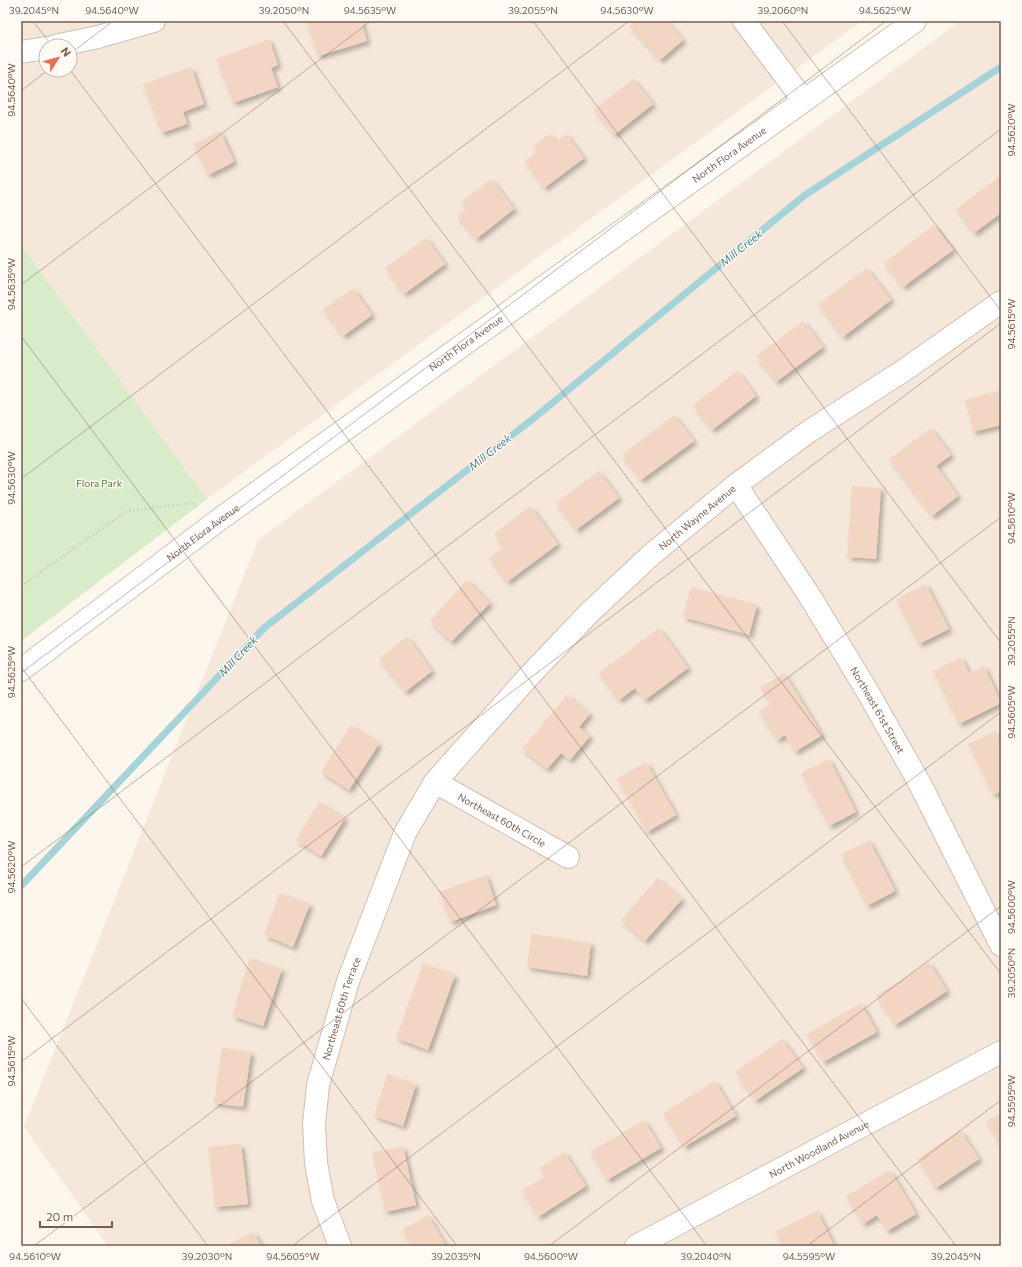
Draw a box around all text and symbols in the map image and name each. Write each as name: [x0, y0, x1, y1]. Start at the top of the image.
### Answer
text: 39.2045°N: [9, 4, 59, 16]
text: 94.5640°W: [85, 4, 139, 16]
text: 39.2050°N: [259, 4, 309, 16]
text: 94.5635°W: [344, 4, 396, 16]
text: 39.2055°N: [508, 4, 558, 16]
text: 94.5630°W: [600, 4, 654, 16]
text: 39.2060°N: [758, 4, 808, 16]
text: 94.5625°W: [859, 4, 911, 16]
north arrow: [38, 38, 78, 78]
text: N: [59, 44, 74, 59]
text: 94.5640°W: [5, 63, 17, 117]
text: 94.5620°W: [1005, 103, 1017, 157]
street label: North Flora Avenue: [690, 124, 768, 185]
water label: Mill Creek: [717, 226, 765, 269]
text: 94.5635°W: [5, 258, 17, 310]
text: 94.5615°W: [1005, 298, 1017, 350]
street label: North Flora Avenue: [426, 312, 505, 373]
water label: Mill Creek: [466, 430, 514, 472]
text: 94.5630°W: [5, 451, 17, 505]
park label: Flora Park: [76, 477, 123, 489]
street label: North Wayne Avenue: [656, 482, 738, 552]
text: 94.5610°W: [1005, 492, 1017, 544]
street label: North Flora Avenue: [164, 501, 242, 564]
text: 39.2055°N: [1005, 616, 1017, 666]
water label: Mill Creek: [216, 632, 260, 679]
text: 94.5625°W: [5, 646, 17, 698]
street label: Northeast 61st Street: [848, 665, 907, 755]
text: 94.5605°W: [1005, 685, 1017, 739]
street label: Northeast 60th Circle: [456, 790, 548, 849]
text: 94.5620°W: [5, 840, 17, 894]
text: 94.5600°W: [1005, 880, 1017, 934]
text: 39.2050°N: [1005, 948, 1017, 998]
street label: Northeast 60th Terrace: [320, 955, 363, 1061]
text: 94.5615°W: [5, 1035, 17, 1087]
text: 94.5595°W: [1005, 1075, 1017, 1127]
street label: North Woodland Avenue: [767, 1117, 871, 1180]
scale bar: [40, 1203, 112, 1229]
text: 20 m: [46, 1209, 73, 1223]
text: 94.5610°W: [9, 1250, 61, 1262]
text: 39.2030°N: [182, 1250, 232, 1262]
text: 94.5605°W: [266, 1250, 320, 1262]
text: 39.2035°N: [431, 1250, 481, 1262]
text: 94.5600°W: [524, 1250, 578, 1262]
text: 39.2040°N: [681, 1250, 731, 1262]
text: 94.5595°W: [783, 1250, 835, 1262]
text: 39.2045°N: [931, 1250, 981, 1262]

